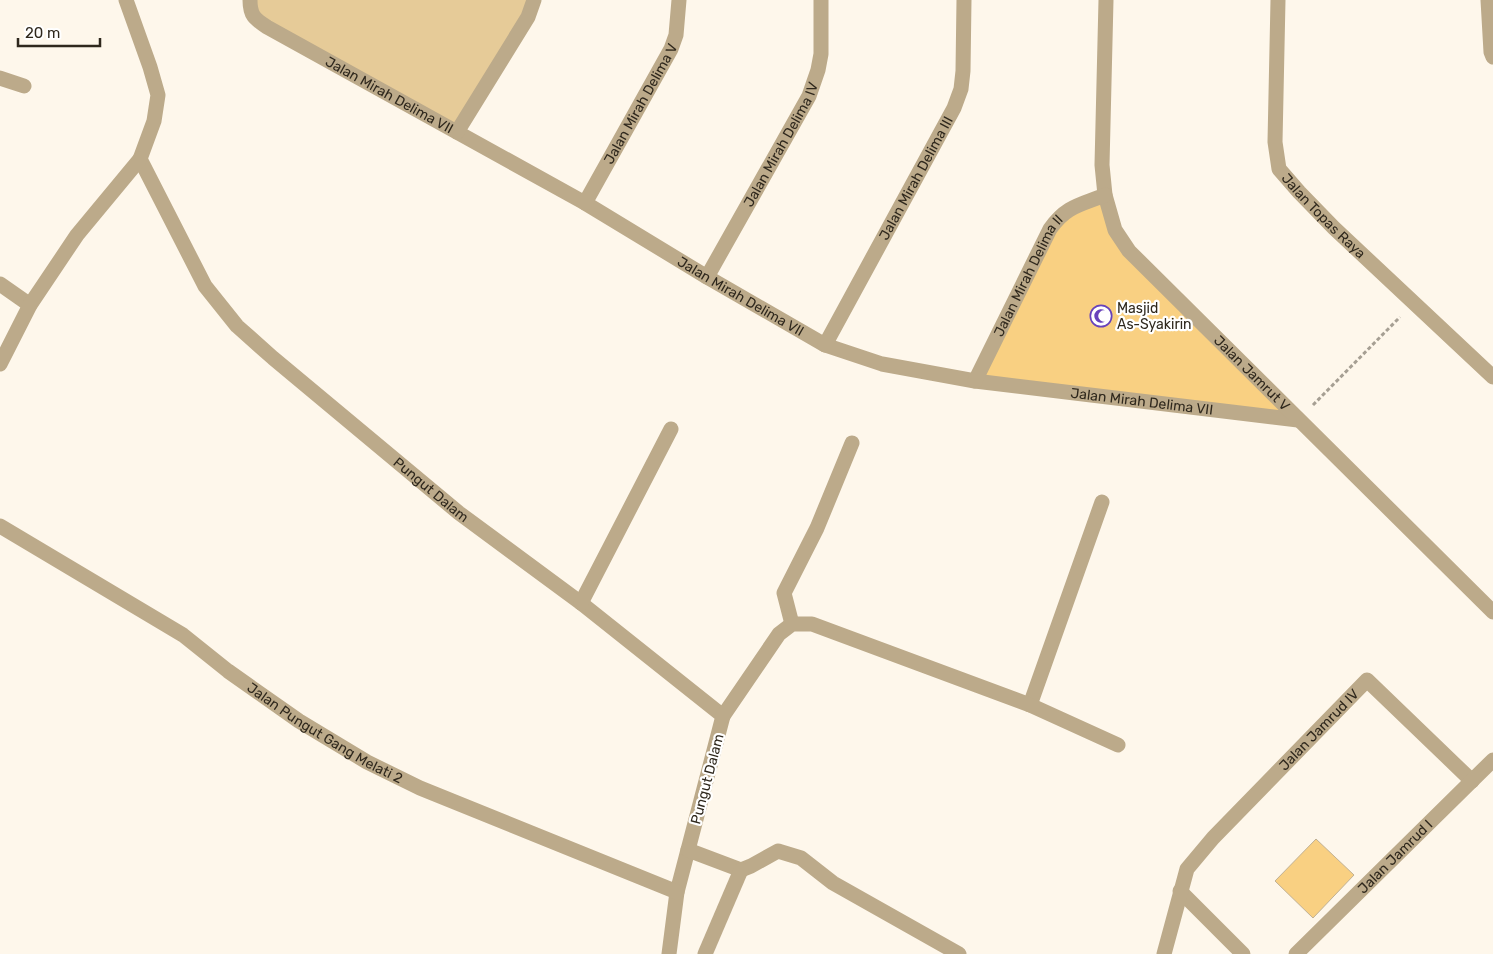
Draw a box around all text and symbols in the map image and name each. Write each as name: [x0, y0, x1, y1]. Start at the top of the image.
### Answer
scale bar: [18, 15, 100, 47]
text: 20 m: [25, 24, 60, 42]
street label: Jalan Mirah Delima V: [600, 41, 681, 167]
street label: Jalan Mirah Delima VII: [322, 53, 456, 137]
street label: Jalan Mirah Delima IV: [740, 80, 822, 210]
street label: Jalan Mirah Delima III: [876, 113, 957, 243]
street label: Jalan Topas Raya: [1278, 170, 1369, 262]
street label: Jalan Mirah Delima II: [990, 211, 1067, 340]
street label: Jalan Mirah Delima VII: [674, 253, 807, 340]
place label: Masjid As-Syakirin: [1117, 300, 1192, 333]
mosque icon: Masjid As-Syakirin: [1089, 304, 1113, 328]
street label: Jalan Jamrut V: [1210, 332, 1293, 415]
street label: Jalan Mirah Delima VII: [1070, 385, 1214, 419]
street label: Pungut Dalam: [390, 454, 472, 526]
street label: Jalan Pungut Gang Melati 2: [244, 679, 405, 787]
street label: Jalan Jamrud IV: [1276, 686, 1363, 774]
street label: Pungut Dalam: [687, 732, 728, 826]
street label: Jalan Jamrud I: [1355, 816, 1436, 897]

